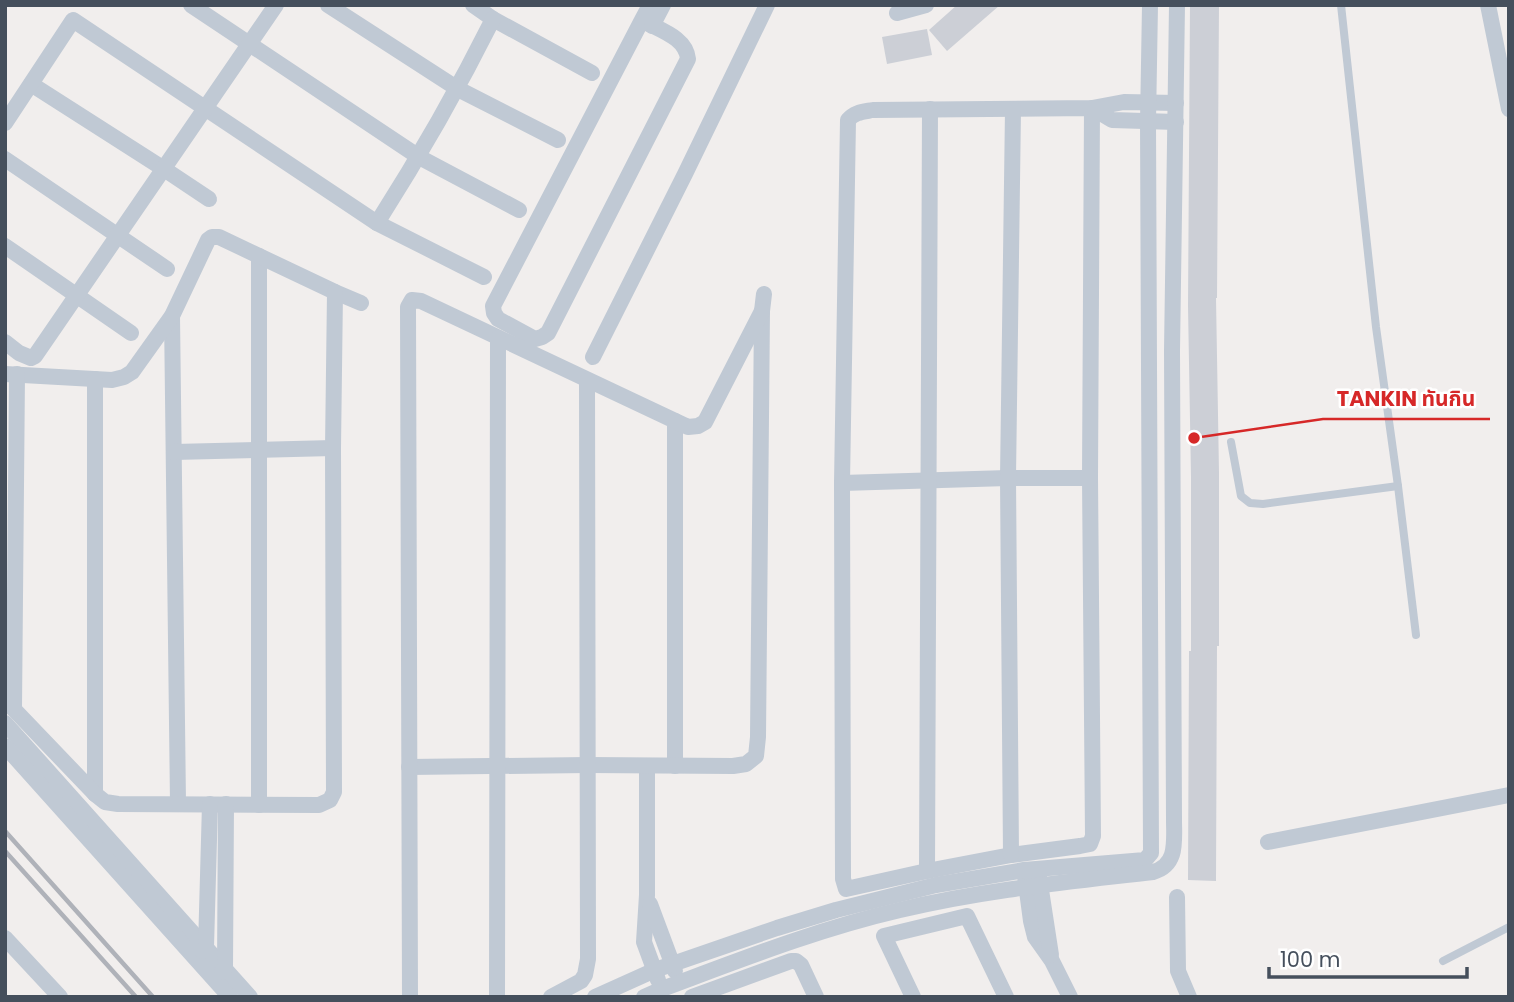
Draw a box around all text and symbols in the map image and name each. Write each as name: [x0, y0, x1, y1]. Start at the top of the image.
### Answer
callout: TANKIN ทันกิน: [1323, 377, 1490, 419]
text: TANKIN ทันกิน: [1337, 384, 1475, 413]
scale bar: [1269, 936, 1467, 980]
text: 100 m: [1280, 945, 1340, 974]

